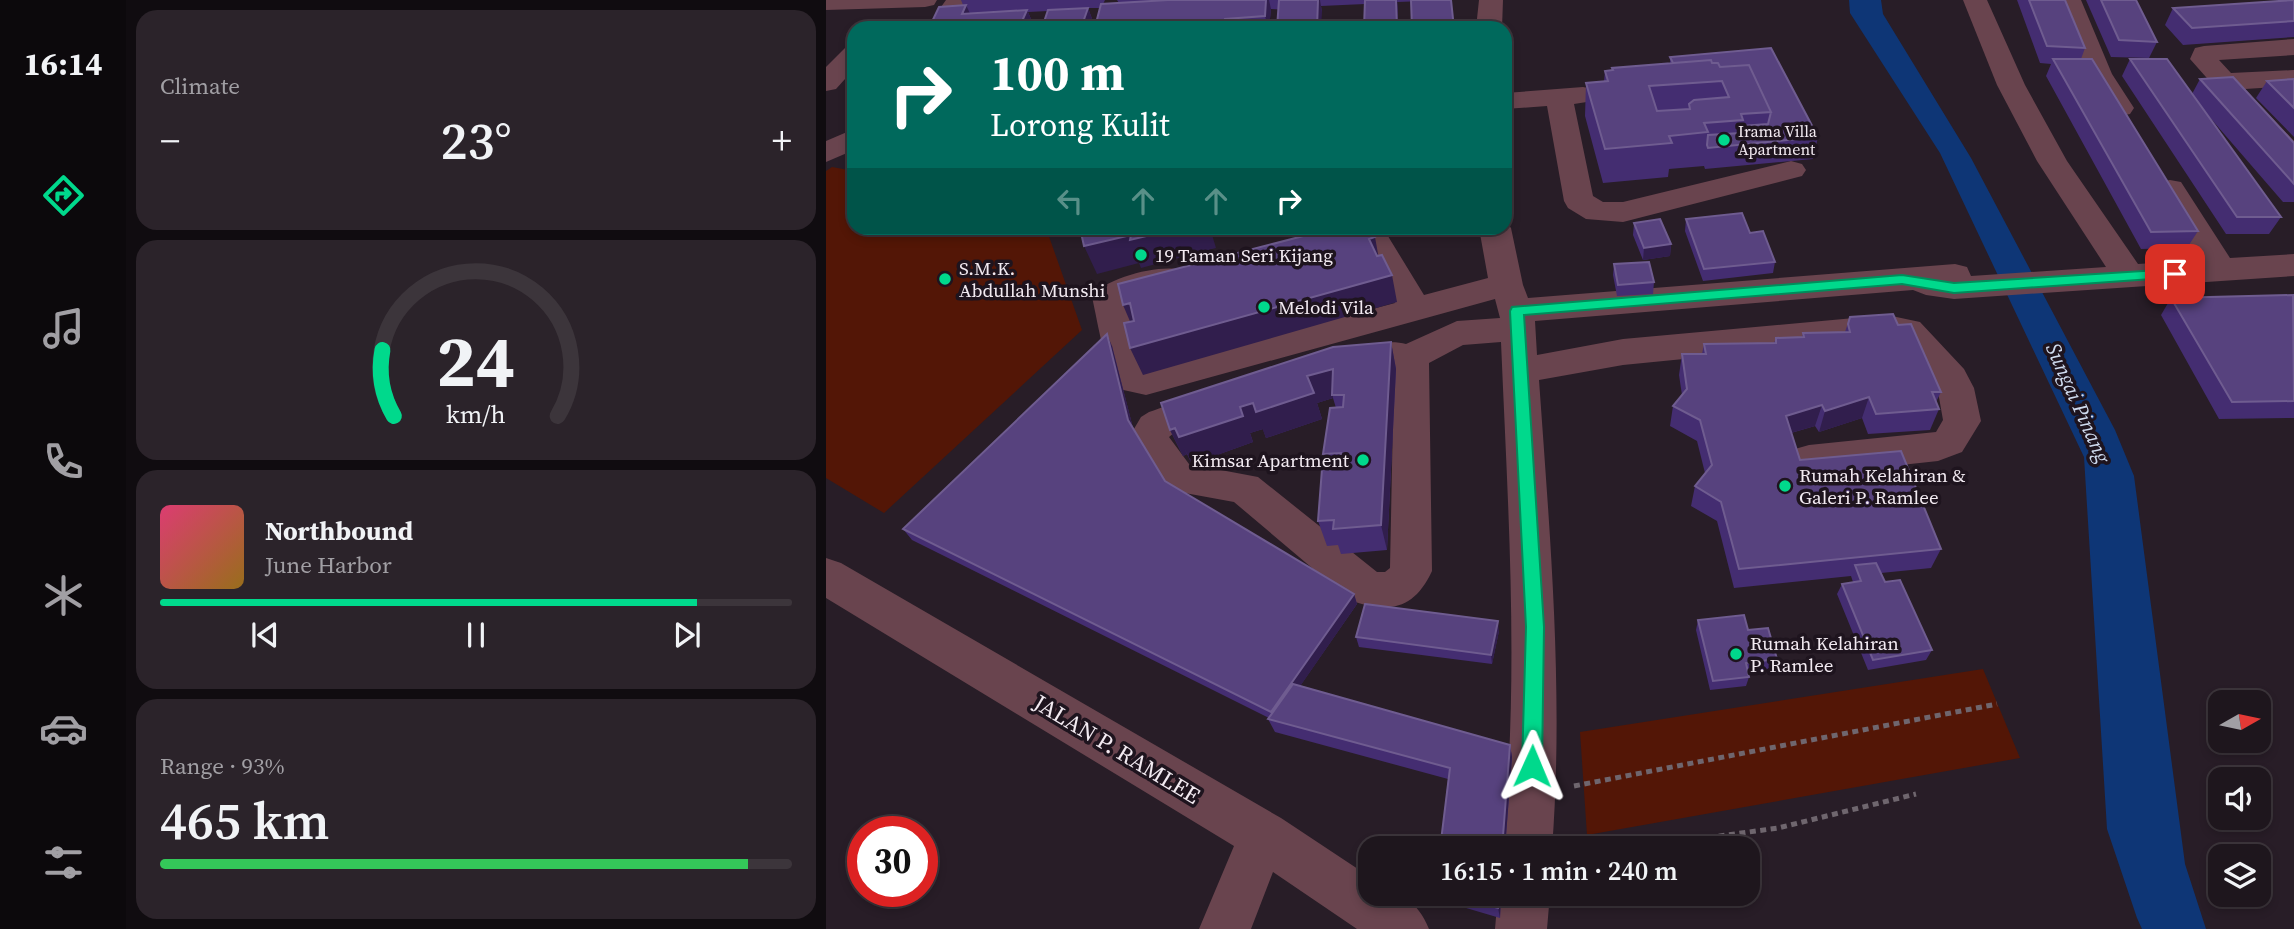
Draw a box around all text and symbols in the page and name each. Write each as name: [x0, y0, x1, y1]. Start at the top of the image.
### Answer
text: 100 m: [990, 39, 1125, 106]
text: 16:14: [24, 42, 102, 86]
icon: right: [875, 49, 966, 140]
text: Climate: [160, 70, 240, 102]
text: Lorong Kulit: [990, 103, 1170, 147]
text: 23°: [440, 105, 512, 176]
text: −: [160, 115, 180, 167]
text: +: [772, 115, 792, 167]
place label: Irama Villa Apartment: [1738, 120, 1818, 160]
marker: Irama Villa Apartment: [1716, 132, 1732, 148]
icon: directions: [39, 171, 88, 220]
icon: left: [1051, 182, 1089, 220]
icon: ahead: [1124, 182, 1162, 220]
icon: ahead: [1197, 182, 1235, 220]
icon: right: [1270, 182, 1308, 220]
place label: 19 Taman Seri Kijang: [1155, 242, 1333, 268]
pin: [2145, 244, 2205, 304]
marker: 19 Taman Seri Kijang: [1133, 247, 1149, 263]
place label: S.M.K. Abdullah Munshi: [959, 255, 1106, 303]
icon: arrive: [2156, 255, 2194, 293]
marker: S.M.K. Abdullah Munshi: [937, 271, 953, 287]
place label: Melodi Vila: [1278, 294, 1374, 320]
marker: Melodi Vila: [1256, 299, 1272, 315]
icon: music: [39, 304, 88, 353]
text: 24: [437, 311, 515, 410]
water label: Sungai Pinang: [2039, 338, 2118, 468]
text: km/h: [446, 396, 506, 430]
icon: phone: [39, 437, 88, 486]
place label: Kimsar Apartment: [1192, 447, 1350, 473]
marker: Kimsar Apartment: [1355, 452, 1371, 468]
place label: Rumah Kelahiran & Galeri P. Ramlee: [1799, 462, 1966, 510]
marker: Rumah Kelahiran & Galeri P. Ramlee: [1777, 478, 1793, 494]
text: Northbound: [265, 513, 413, 549]
text: June Harbor: [265, 549, 392, 581]
icon: climate: [39, 571, 88, 620]
icon: previous: [246, 616, 284, 654]
icon: pause: [457, 616, 495, 654]
icon: next: [668, 616, 706, 654]
place label: Rumah Kelahiran P. Ramlee: [1750, 630, 1899, 678]
marker: Rumah Kelahiran P. Ramlee: [1728, 646, 1744, 662]
street label: JALAN P. RAMLEE: [1027, 686, 1206, 812]
north arrow: [2208, 690, 2272, 752]
map controls: [2208, 690, 2271, 907]
icon: car: [39, 704, 88, 753]
position arrow: [1495, 729, 1569, 803]
text: Range · 93%: [160, 750, 285, 782]
button: sound: [2208, 767, 2271, 830]
text: 465 km: [160, 785, 329, 856]
speed limit sign: 30: [847, 816, 938, 907]
icon: filters: [39, 838, 88, 887]
button: layers: [2208, 844, 2271, 907]
text: 16:15 · 1 min · 240 m: [1440, 853, 1678, 889]

